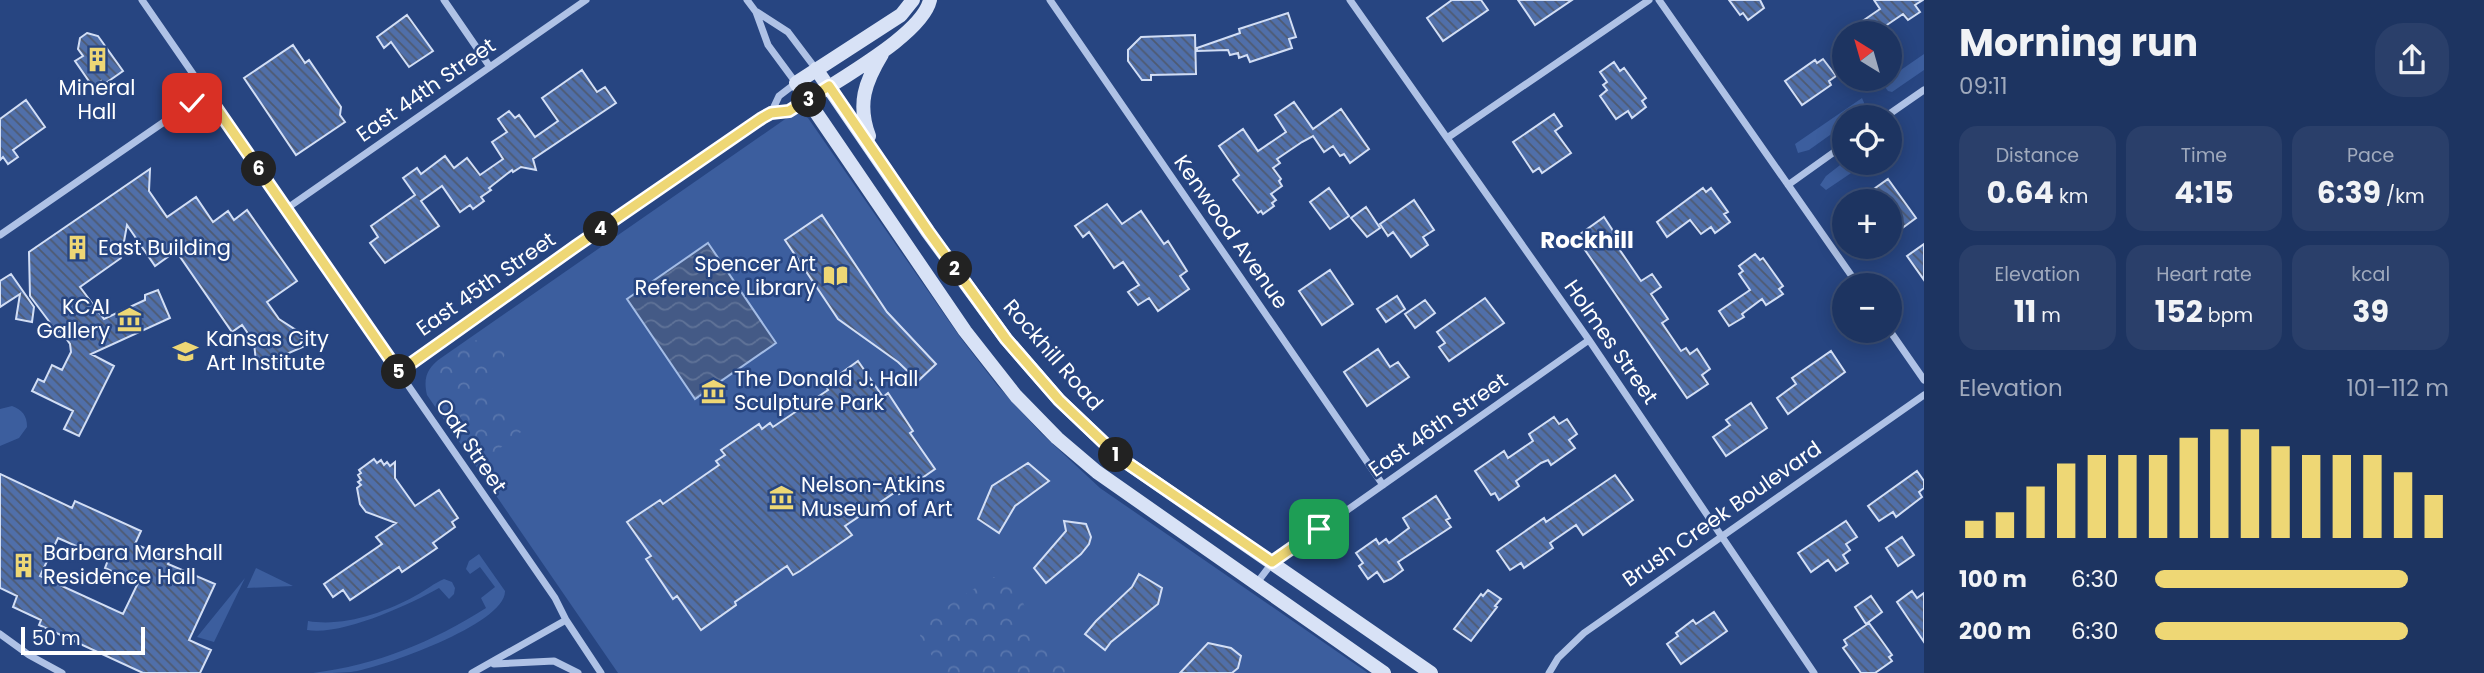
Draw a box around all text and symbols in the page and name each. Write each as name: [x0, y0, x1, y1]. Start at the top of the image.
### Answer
text: Morning run: [1959, 16, 2198, 69]
north arrow: [1832, 21, 1902, 91]
map controls: [1832, 21, 1902, 343]
button: share: [2375, 23, 2449, 97]
street label: East 44th Street: [350, 31, 501, 148]
building icon: Mineral Hall: [83, 45, 111, 73]
text: 09:11: [1959, 70, 2008, 102]
place label: Mineral Hall: [59, 73, 135, 126]
pin: [162, 73, 222, 133]
pin: 3: [792, 82, 826, 118]
icon: check: [173, 84, 211, 122]
text: 3: [803, 86, 814, 113]
button: locate: [1832, 105, 1902, 175]
text: Distance: [1996, 142, 2079, 169]
text: Time: [2181, 142, 2227, 169]
text: Pace: [2347, 142, 2394, 169]
street label: Kenwood Avenue: [1167, 149, 1295, 314]
pin: 6: [242, 152, 276, 186]
text: 6: [252, 155, 265, 182]
text: 0.64: [1986, 171, 2054, 214]
text: 4:15: [2174, 171, 2234, 214]
text: 6:39: [2317, 171, 2381, 214]
text: km: [2054, 183, 2088, 210]
text: /km: [2381, 183, 2425, 210]
button: +: [1832, 189, 1902, 259]
pin: 4: [584, 212, 618, 246]
text: 4: [594, 215, 607, 242]
district label: Rockhill: [1540, 224, 1634, 256]
street label: East 45th Street: [410, 225, 561, 342]
place label: East Building: [98, 233, 231, 262]
building icon: East Building: [64, 234, 92, 262]
place label: Spencer Art Reference Library: [634, 249, 816, 302]
pin: 2: [937, 252, 972, 286]
text: 2: [949, 255, 960, 282]
text: Elevation: [1995, 261, 2080, 288]
text: Heart rate: [2156, 261, 2252, 288]
text: kcal: [2351, 261, 2390, 288]
library icon: Spencer Art Reference Library: [822, 262, 850, 290]
button: −: [1832, 273, 1902, 343]
street label: Holmes Street: [1558, 274, 1665, 410]
text: 11: [2014, 290, 2036, 333]
text: 152: [2155, 290, 2203, 333]
text: 39: [2352, 290, 2389, 333]
place label: KCAI Gallery: [36, 292, 110, 345]
street label: Rockhill Road: [997, 293, 1110, 417]
text: m: [2036, 302, 2061, 329]
text: bpm: [2203, 302, 2253, 329]
museum icon: KCAI Gallery: [116, 305, 144, 333]
place label: Kansas City Art Institute: [206, 324, 329, 377]
school or university icon: Kansas City Art Institute: [172, 337, 200, 365]
pin: 5: [382, 354, 416, 390]
text: 5: [392, 358, 405, 385]
place label: The Donald J. Hall Sculpture Park: [734, 364, 919, 417]
street label: East 46th Street: [1362, 366, 1513, 483]
text: Elevation: [1959, 372, 2063, 404]
text: 101–112 m: [2346, 372, 2449, 404]
museum icon: The Donald J. Hall Sculpture Park: [700, 377, 728, 405]
street label: Oak Street: [429, 393, 514, 499]
street label: Brush Creek Boulevard: [1616, 434, 1827, 593]
pin: 1: [1098, 438, 1134, 472]
text: 1: [1112, 441, 1119, 468]
place label: Nelson-Atkins Museum of Art: [801, 470, 953, 523]
museum icon: Nelson-Atkins Museum of Art: [767, 483, 795, 511]
pin: [1289, 499, 1349, 559]
icon: arrive: [1300, 510, 1338, 548]
place label: Barbara Marshall Residence Hall: [43, 538, 223, 591]
building icon: Barbara Marshall Residence Hall: [9, 551, 37, 579]
text: 100 m: [1959, 563, 2027, 595]
text: 6:30: [2071, 563, 2119, 595]
text: 200 m: [1959, 615, 2031, 647]
text: 6:30: [2071, 615, 2119, 647]
scale bar: [21, 624, 145, 656]
text: 50 m: [32, 625, 81, 652]

